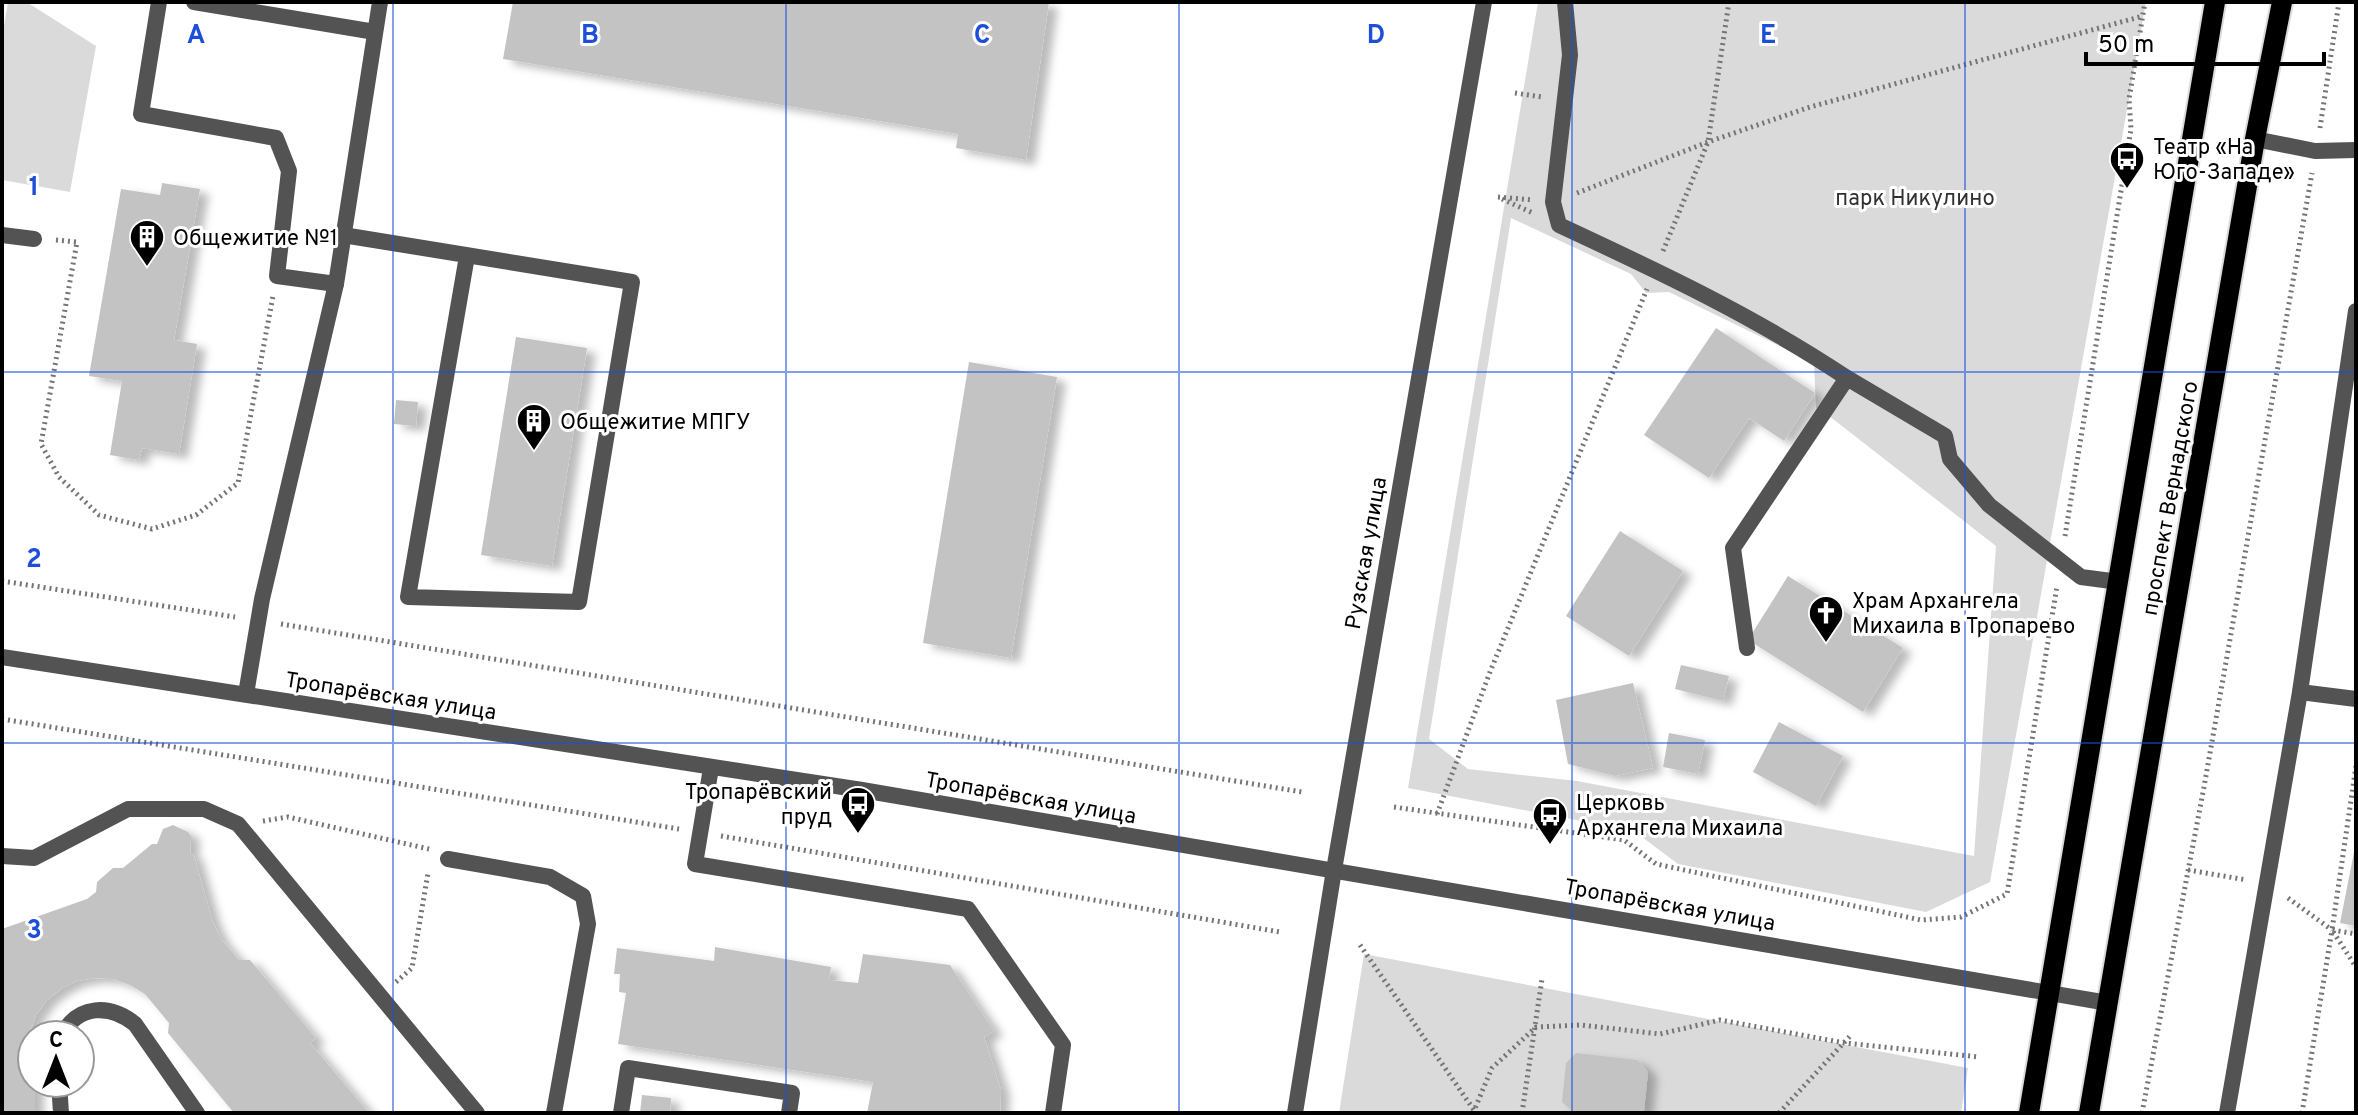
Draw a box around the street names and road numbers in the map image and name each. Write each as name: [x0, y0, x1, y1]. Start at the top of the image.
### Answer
street label: проспект Вернадского: [2138, 379, 2205, 618]
street label: Рузская улица: [1341, 475, 1394, 632]
street label: Тропарёвская улица: [283, 667, 498, 728]
street label: Тропарёвская улица: [923, 768, 1138, 831]
street label: Тропарёвская улица: [1562, 875, 1777, 938]

